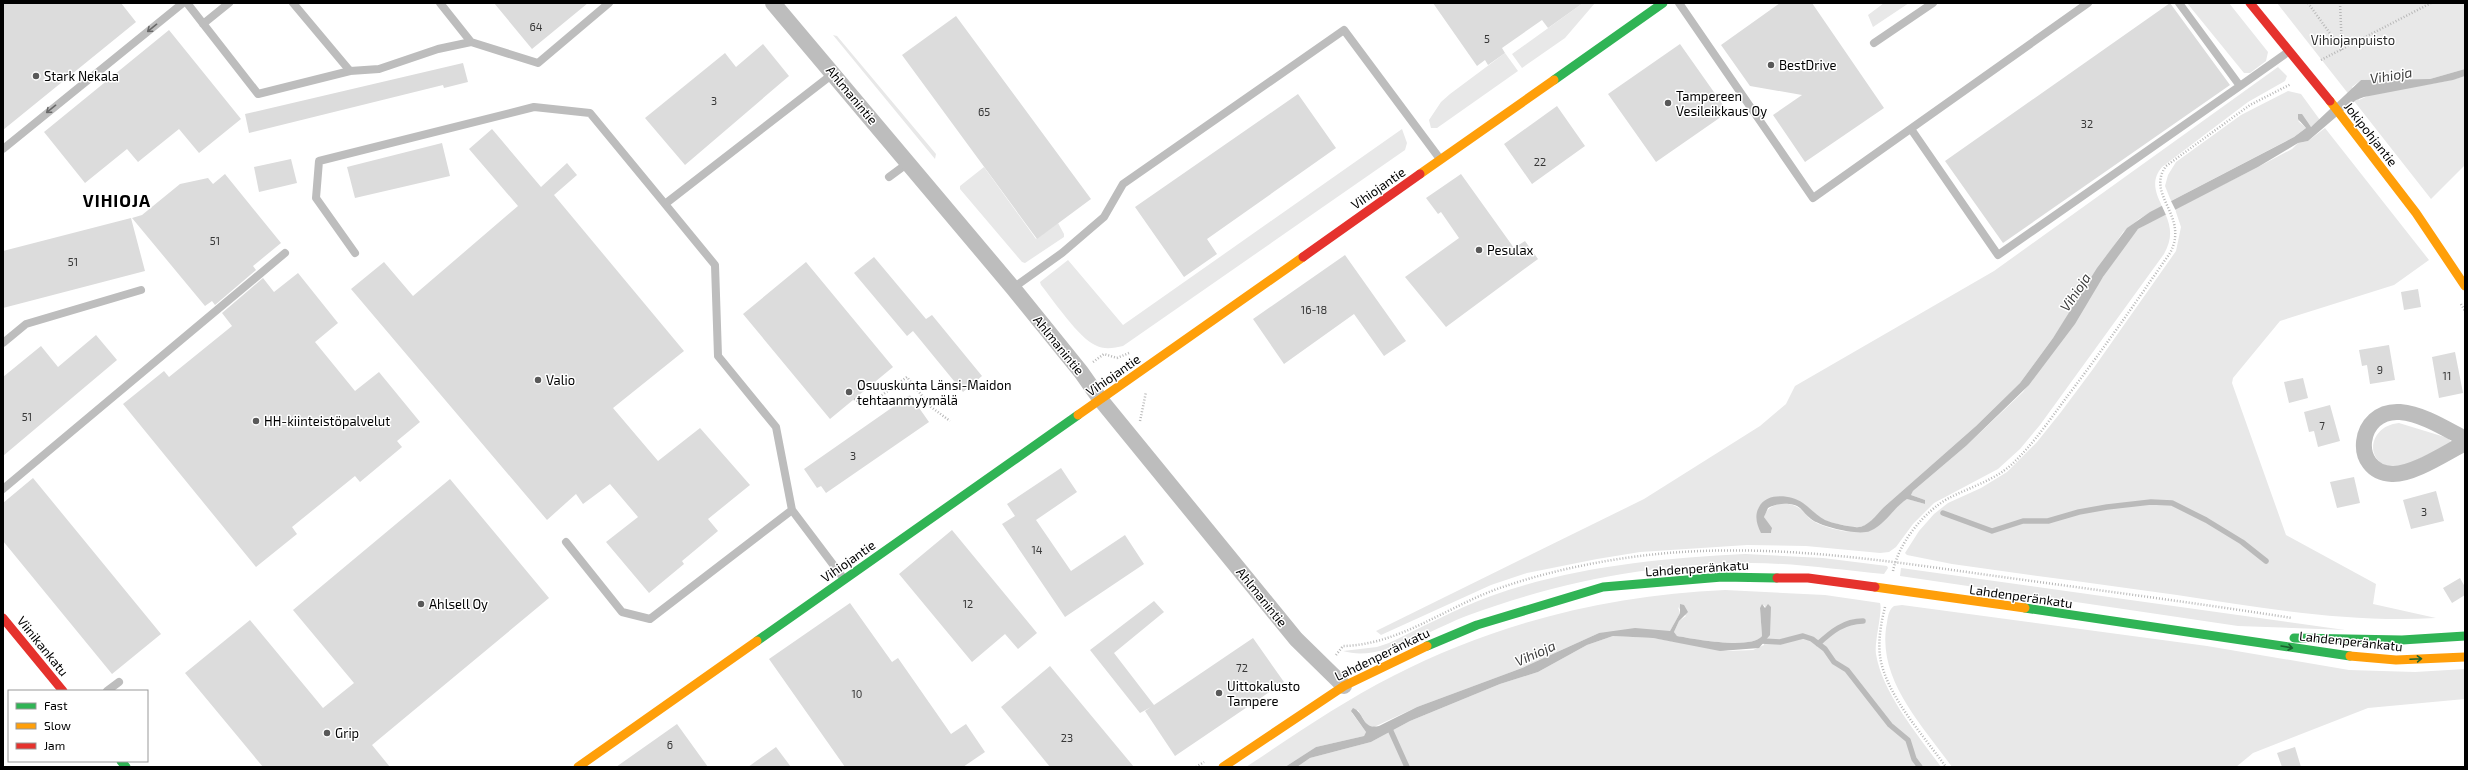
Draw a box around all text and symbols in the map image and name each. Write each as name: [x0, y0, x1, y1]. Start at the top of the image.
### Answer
house number: 64: [529, 20, 543, 33]
one-way arrow: [147, 23, 158, 32]
house number: 5: [1484, 32, 1490, 45]
park label: Vihiojanpuisto: [2311, 32, 2395, 48]
place label: BestDrive: [1779, 57, 1836, 73]
marker: BestDrive: [1766, 60, 1776, 70]
street label: Ahlmanintie: [823, 62, 881, 128]
water label: Vihioja: [2369, 63, 2413, 87]
place label: Stark Nekala: [44, 68, 119, 84]
marker: Stark Nekala: [31, 71, 41, 81]
place label: Tampereen Vesileikkaus Oy: [1676, 88, 1767, 119]
house number: 3: [711, 94, 717, 107]
marker: Tampereen Vesileikkaus Oy: [1663, 98, 1673, 108]
street label: Jokipohjantie: [2341, 99, 2401, 169]
one-way arrow: [46, 105, 57, 114]
house number: 65: [978, 105, 990, 118]
house number: 32: [2081, 117, 2093, 130]
house number: 22: [1534, 155, 1546, 168]
street label: Vihiojantie: [1348, 164, 1408, 212]
district label: VIHIOJA: [83, 190, 151, 210]
house number: 51: [210, 234, 220, 247]
place label: Pesulax: [1487, 242, 1534, 258]
marker: Pesulax: [1474, 245, 1484, 255]
house number: 51: [68, 255, 78, 268]
water label: Vihioja: [2056, 270, 2094, 314]
house number: 16-18: [1301, 303, 1327, 316]
street label: Ahlmanintie: [1030, 312, 1088, 378]
street label: Vihiojantie: [1083, 351, 1143, 399]
house number: 9: [2377, 363, 2383, 376]
house number: 11: [2443, 369, 2451, 382]
place label: Valio: [546, 372, 575, 388]
marker: Valio: [533, 375, 543, 385]
place label: Osuuskunta Länsi-Maidon tehtaanmyymälä: [857, 377, 1011, 408]
marker: Osuuskunta Länsi-Maidon tehtaanmyymälä: [844, 387, 854, 397]
house number: 51: [22, 410, 32, 423]
place label: HH-kiinteistöpalvelut: [264, 413, 390, 429]
marker: HH-kiinteistöpalvelut: [251, 416, 261, 426]
house number: 7: [2319, 419, 2325, 432]
house number: 3: [850, 449, 856, 462]
house number: 3: [2421, 505, 2427, 518]
street label: Vihiojantie: [818, 537, 878, 585]
house number: 14: [1031, 543, 1043, 556]
street label: Lahdenperänkatu: [1645, 556, 1749, 580]
street label: Ahlmanintie: [1233, 564, 1291, 630]
street label: Lahdenperänkatu: [1968, 581, 2074, 611]
place label: Ahlsell Oy: [429, 596, 488, 612]
house number: 12: [963, 597, 973, 610]
marker: Ahlsell Oy: [416, 599, 426, 609]
street label: Viinikankatu: [14, 613, 72, 679]
street label: Lahdenperänkatu: [1332, 624, 1432, 684]
street label: Lahdenperänkatu: [2298, 628, 2404, 654]
water label: Vihioja: [1512, 637, 1558, 669]
one-way arrow: [2280, 644, 2293, 652]
one-way arrow: [2409, 656, 2422, 663]
house number: 72: [1236, 661, 1248, 674]
place label: Uittokalusto Tampere: [1227, 678, 1300, 709]
house number: 10: [851, 687, 863, 700]
marker: Uittokalusto Tampere: [1214, 688, 1224, 698]
legend: [8, 690, 148, 762]
text: Fast: [44, 698, 68, 712]
text: Slow: [44, 718, 71, 732]
place label: Grip: [335, 725, 359, 741]
marker: Grip: [322, 728, 332, 738]
house number: 23: [1061, 731, 1073, 744]
text: Jam: [44, 738, 65, 752]
house number: 6: [667, 738, 673, 751]

